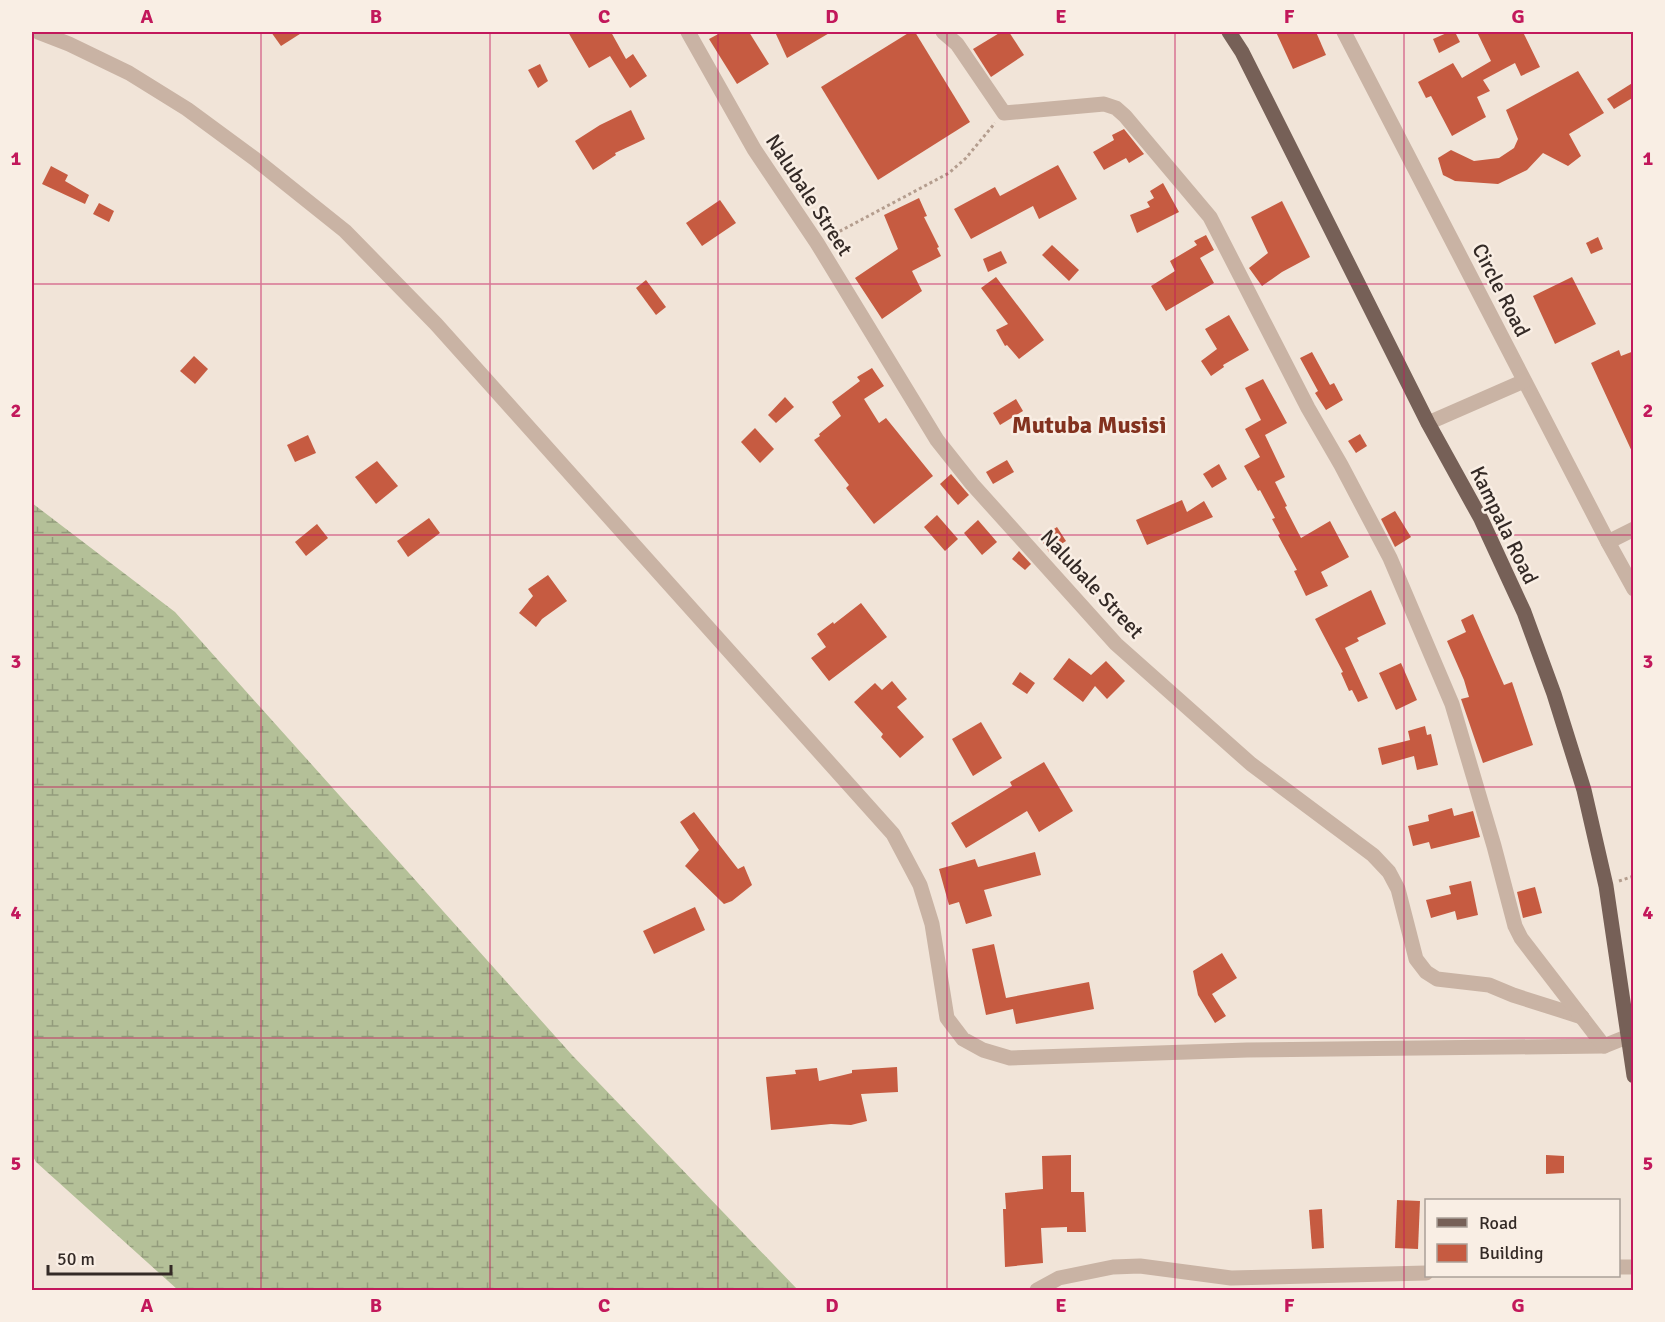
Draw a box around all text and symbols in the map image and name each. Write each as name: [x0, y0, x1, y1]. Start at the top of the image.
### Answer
text: A: [141, 4, 154, 29]
text: B: [370, 4, 382, 29]
text: C: [598, 4, 610, 29]
text: D: [825, 4, 839, 29]
text: E: [1055, 4, 1067, 29]
text: F: [1284, 4, 1295, 29]
text: G: [1511, 4, 1525, 29]
street label: Nalubale Street: [760, 129, 858, 261]
text: 1: [11, 146, 22, 171]
text: 1: [1643, 146, 1654, 171]
street label: Circle Road: [1466, 239, 1536, 341]
text: 2: [11, 398, 21, 423]
text: 2: [1643, 398, 1653, 423]
district label: Mutuba Musisi: [1012, 410, 1166, 440]
street label: Kampala Road: [1464, 462, 1544, 588]
street label: Nalubale Street: [1035, 524, 1149, 644]
text: 3: [11, 649, 21, 674]
text: 3: [1643, 649, 1653, 674]
text: 4: [11, 900, 22, 925]
text: 4: [1643, 900, 1654, 925]
text: 5: [11, 1151, 21, 1176]
text: 5: [1643, 1151, 1653, 1176]
legend: [1425, 1199, 1620, 1277]
text: Road: [1479, 1212, 1518, 1234]
scale bar: [48, 1238, 171, 1276]
text: Building: [1479, 1242, 1543, 1264]
text: 50 m: [57, 1248, 95, 1270]
text: A: [141, 1293, 154, 1318]
text: B: [370, 1293, 382, 1318]
text: C: [598, 1293, 610, 1318]
text: D: [825, 1293, 839, 1318]
text: E: [1055, 1293, 1067, 1318]
text: F: [1284, 1293, 1295, 1318]
text: G: [1511, 1293, 1525, 1318]

